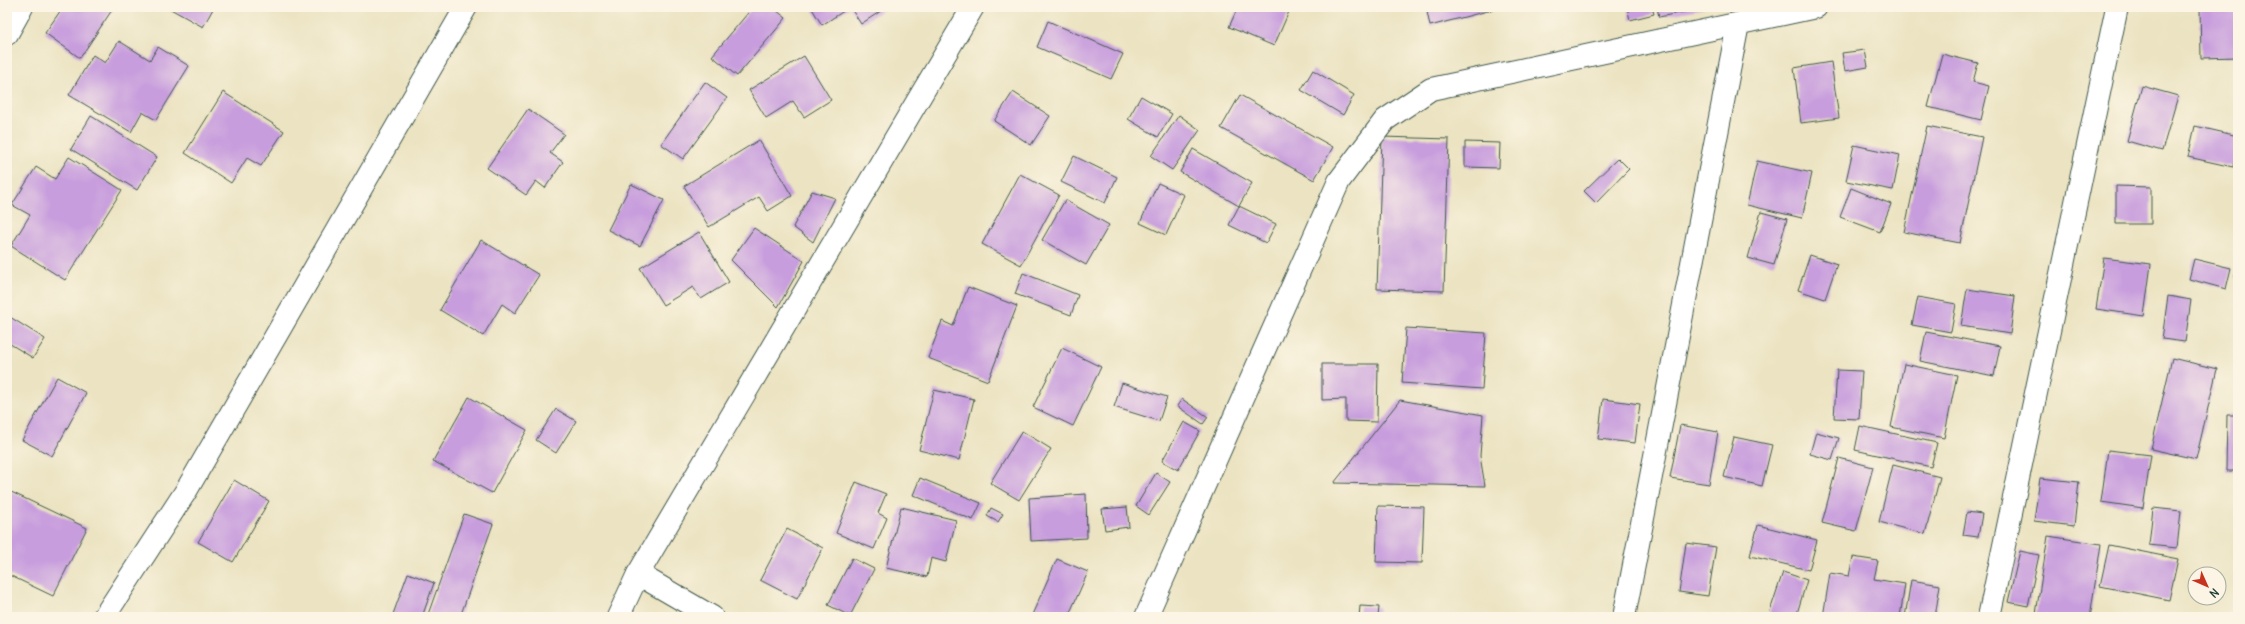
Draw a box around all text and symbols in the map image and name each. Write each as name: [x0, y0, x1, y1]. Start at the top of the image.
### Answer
north arrow: [2187, 566, 2227, 606]
text: N: [2206, 585, 2222, 601]

